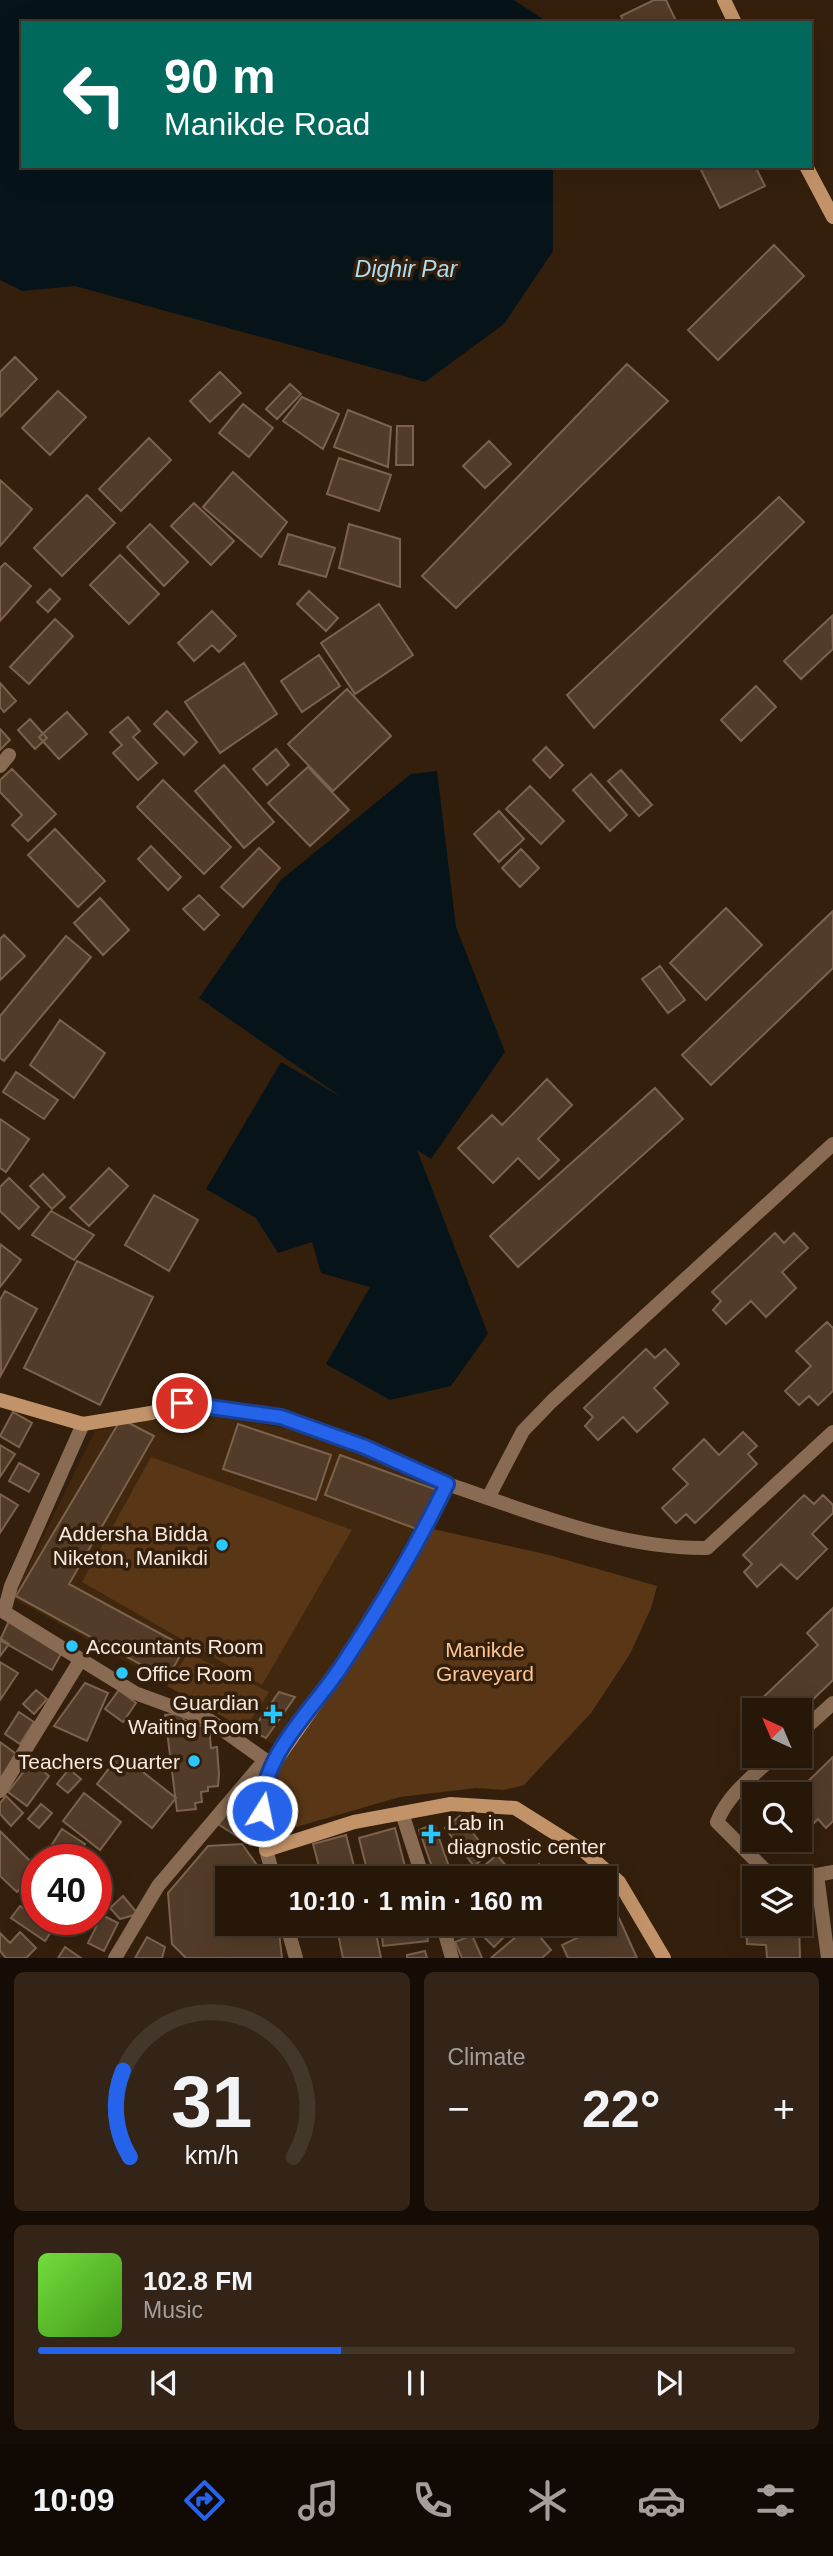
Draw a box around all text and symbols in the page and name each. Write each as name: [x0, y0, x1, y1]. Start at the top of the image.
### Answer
icon: left: [49, 49, 140, 140]
text: 90 m: [164, 49, 276, 103]
text: Manikde Road: [164, 106, 370, 142]
water label: Dighir Par: [355, 256, 458, 282]
pin: [152, 1373, 212, 1433]
icon: arrive: [163, 1384, 201, 1422]
place label: Addersha Bidda Niketon, Manikdi: [53, 1522, 208, 1569]
marker: Addersha Bidda Niketon, Manikdi: [214, 1537, 230, 1553]
place label: Accountants Room: [86, 1635, 263, 1658]
marker: Accountants Room: [64, 1638, 80, 1654]
park label: Manikde Graveyard: [436, 1638, 534, 1685]
place label: Office Room: [136, 1662, 252, 1685]
marker: Office Room: [114, 1665, 130, 1681]
place label: Guardian Waiting Room: [128, 1691, 259, 1738]
north arrow: [742, 1698, 812, 1768]
map controls: [742, 1698, 812, 1936]
marker: Guardian Waiting Room: [265, 1706, 281, 1722]
place label: Teachers Quarter: [18, 1750, 180, 1773]
marker: Teachers Quarter: [186, 1753, 202, 1769]
position arrow: [225, 1774, 299, 1848]
button: search: [742, 1782, 812, 1852]
place label: Lab in diagnostic center: [447, 1811, 606, 1858]
marker: Lab in diagnostic center: [421, 1824, 441, 1844]
speed limit sign: 40: [21, 1844, 112, 1935]
button: layers: [742, 1866, 812, 1936]
text: 10:10 · 1 min · 160 m: [289, 1886, 543, 1916]
text: Climate: [448, 2044, 525, 2070]
text: 31: [171, 2062, 252, 2143]
text: 22°: [582, 2080, 661, 2138]
text: −: [448, 2088, 470, 2130]
text: +: [773, 2088, 795, 2130]
text: km/h: [185, 2141, 239, 2169]
text: 102.8 FM: [143, 2266, 253, 2296]
text: Music: [143, 2297, 203, 2323]
icon: previous: [145, 2364, 183, 2402]
icon: pause: [397, 2364, 435, 2402]
icon: next: [650, 2364, 688, 2402]
icon: directions: [180, 2476, 229, 2525]
icon: music: [294, 2476, 343, 2525]
icon: phone: [408, 2476, 457, 2525]
icon: climate: [523, 2476, 572, 2525]
icon: car: [637, 2476, 686, 2525]
icon: filters: [751, 2476, 800, 2525]
text: 10:09: [33, 2482, 114, 2518]

